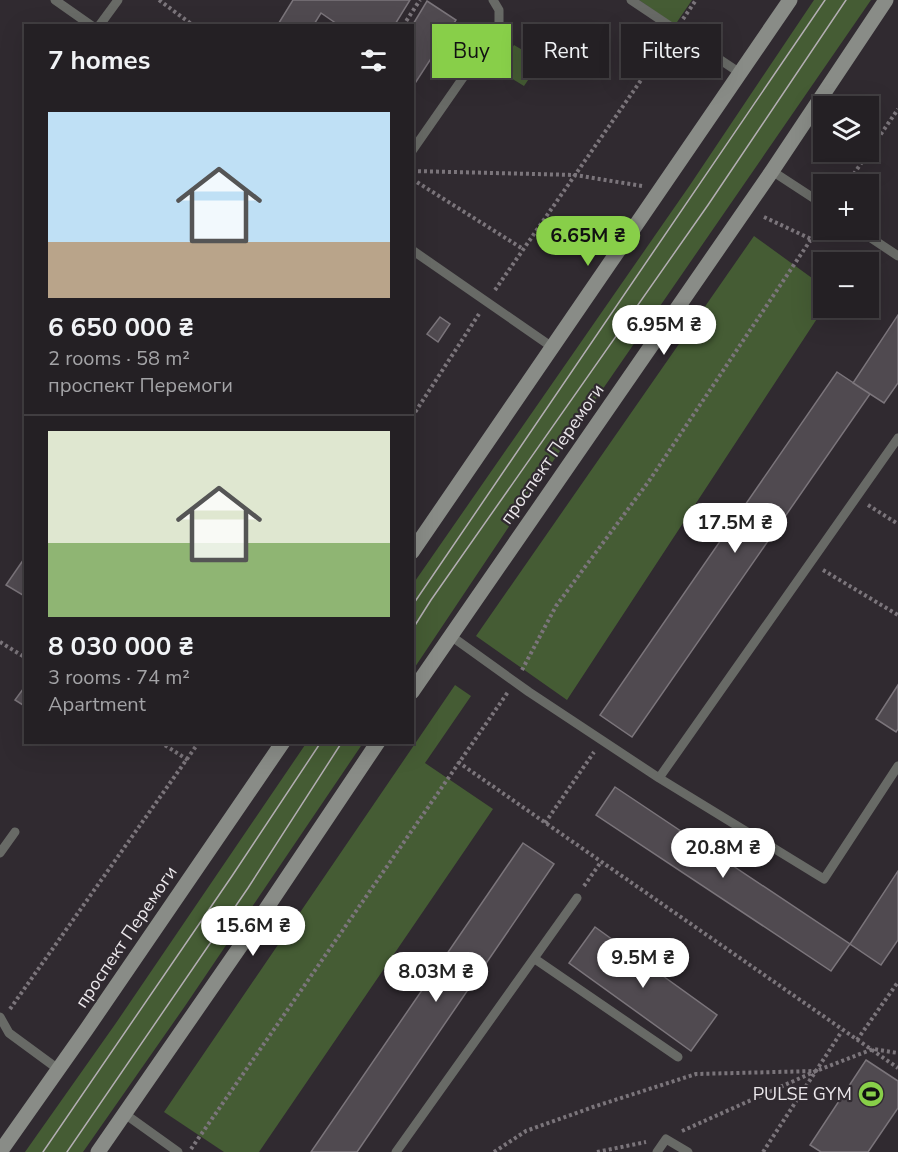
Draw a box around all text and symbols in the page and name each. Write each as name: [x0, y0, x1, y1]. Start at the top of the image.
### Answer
chip: Buy: [432, 24, 511, 78]
chip: Rent: [523, 24, 609, 78]
chip: Filters: [621, 24, 721, 78]
text: 7 homes: [48, 43, 150, 78]
icon: filters: [357, 44, 390, 77]
map controls: [813, 96, 879, 318]
button: layers: [813, 96, 879, 162]
icon: home: [165, 151, 273, 259]
button: +: [813, 174, 879, 240]
pin: 6.65M ₴: [533, 216, 643, 267]
text: 6.65M ₴: [550, 222, 626, 249]
button: −: [813, 252, 879, 318]
pin: 6.95M ₴: [609, 305, 719, 356]
text: 6 650 000 ₴: [48, 310, 194, 345]
text: 6.95M ₴: [626, 311, 702, 338]
text: 2 rooms · 58 m²: [48, 345, 190, 372]
text: проспект Перемоги: [48, 372, 233, 399]
street label: проспект Перемоги: [494, 379, 610, 529]
icon: home: [165, 470, 273, 578]
pin: 17.5M ₴: [680, 503, 790, 554]
text: 17.5M ₴: [697, 509, 773, 536]
text: 8 030 000 ₴: [48, 629, 194, 664]
text: 3 rooms · 74 m²: [48, 664, 190, 691]
text: Apartment: [48, 691, 146, 718]
pin: 20.8M ₴: [668, 828, 778, 879]
text: 20.8M ₴: [685, 834, 761, 861]
street label: проспект Перемоги: [70, 861, 182, 1013]
pin: 15.6M ₴: [198, 906, 308, 957]
text: 15.6M ₴: [215, 912, 291, 939]
pin: 9.5M ₴: [594, 938, 692, 989]
text: 9.5M ₴: [611, 944, 675, 971]
pin: 8.03M ₴: [381, 952, 491, 1003]
text: 8.03M ₴: [398, 958, 474, 985]
sports icon: PULSE GYM: [856, 1079, 886, 1109]
place label: PULSE GYM: [753, 1082, 852, 1106]

